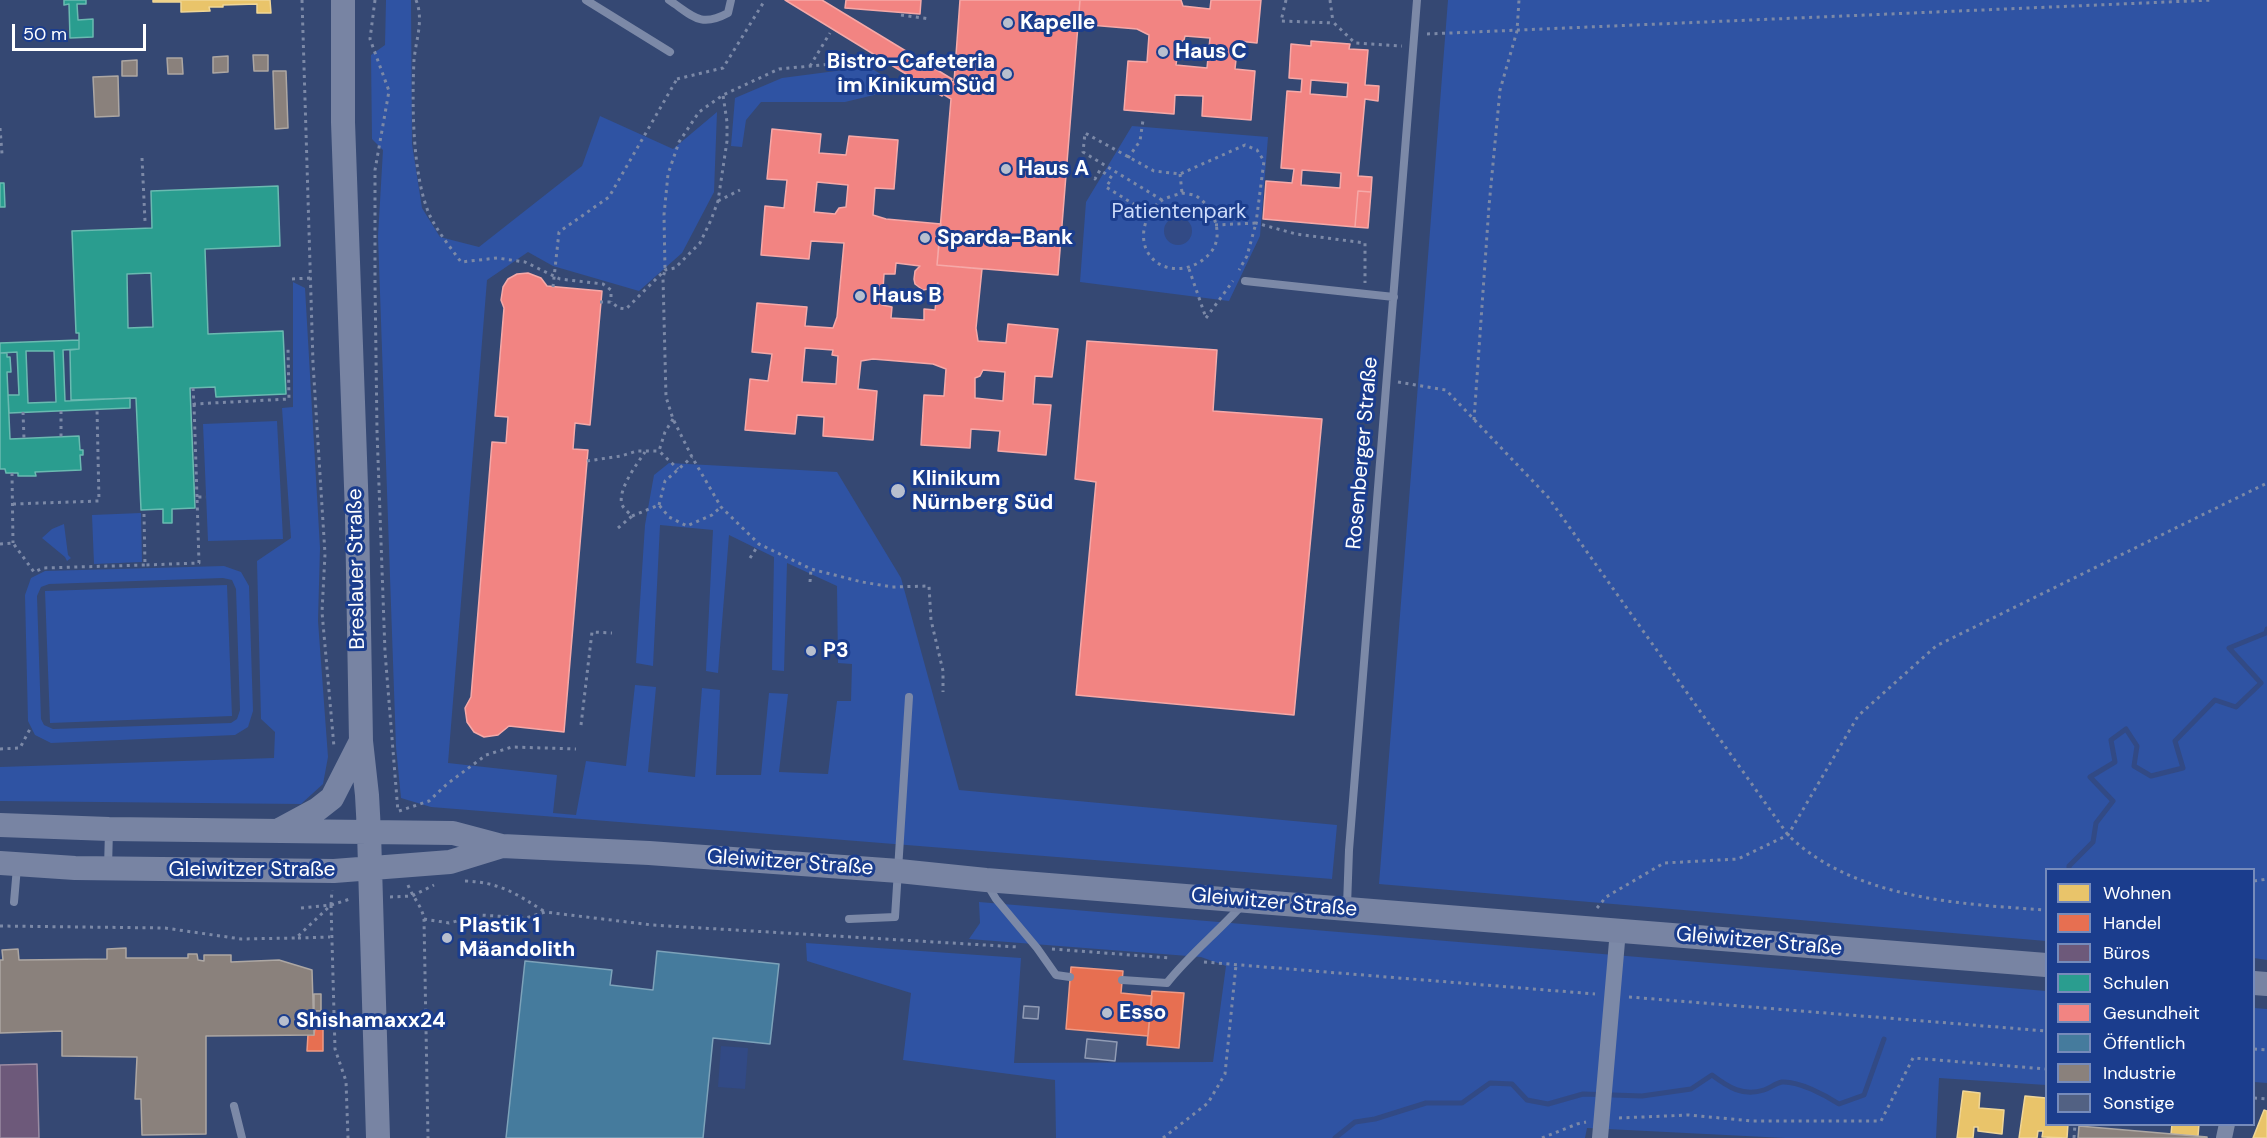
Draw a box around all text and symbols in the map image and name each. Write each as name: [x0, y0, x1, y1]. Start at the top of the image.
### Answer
place label: Kapelle: [1020, 10, 1096, 36]
scale bar: [15, 12, 148, 50]
marker: Kapelle: [1001, 16, 1015, 30]
text: 50 m: [23, 22, 67, 46]
place label: Haus C: [1175, 39, 1247, 65]
marker: Haus C: [1156, 45, 1170, 59]
place label: Bistro-Cafeteria im Kinikum Süd: [827, 49, 995, 99]
marker: Bistro-Cafeteria im Kinikum Süd: [1000, 67, 1014, 81]
place label: Haus A: [1018, 156, 1089, 182]
marker: Haus A: [999, 162, 1013, 176]
park label: Patientenpark: [1112, 199, 1246, 225]
place label: Sparda-Bank: [937, 225, 1073, 251]
marker: Sparda-Bank: [918, 231, 932, 245]
place label: Haus B: [872, 283, 942, 309]
marker: Haus B: [853, 289, 867, 303]
street label: Rosenberger Straße: [1342, 356, 1384, 550]
place label: Klinikum Nürnberg Süd: [912, 466, 1053, 516]
marker: Klinikum Nürnberg Süd: [889, 482, 907, 500]
street label: Breslauer Straße: [343, 488, 371, 650]
place label: P3: [823, 638, 849, 664]
marker: P3: [804, 644, 818, 658]
street label: Gleiwitzer Straße: [706, 845, 874, 881]
street label: Gleiwitzer Straße: [169, 857, 335, 883]
legend: [2045, 868, 2255, 1126]
text: Wohnen: [2103, 881, 2171, 905]
street label: Gleiwitzer Straße: [1190, 883, 1358, 923]
text: Handel: [2103, 911, 2161, 935]
place label: Plastik 1 Mäandolith: [459, 913, 575, 963]
street label: Gleiwitzer Straße: [1675, 922, 1843, 962]
marker: Plastik 1 Mäandolith: [440, 931, 454, 945]
text: Büros: [2103, 941, 2150, 965]
text: Schulen: [2103, 971, 2169, 995]
place label: Esso: [1119, 1000, 1166, 1026]
text: Gesundheit: [2103, 1001, 2200, 1025]
marker: Esso: [1100, 1006, 1114, 1020]
place label: Shishamaxx24: [296, 1008, 446, 1034]
marker: Shishamaxx24: [277, 1014, 291, 1028]
text: Öffentlich: [2103, 1031, 2185, 1055]
text: Industrie: [2103, 1061, 2176, 1085]
text: Sonstige: [2103, 1091, 2174, 1115]

